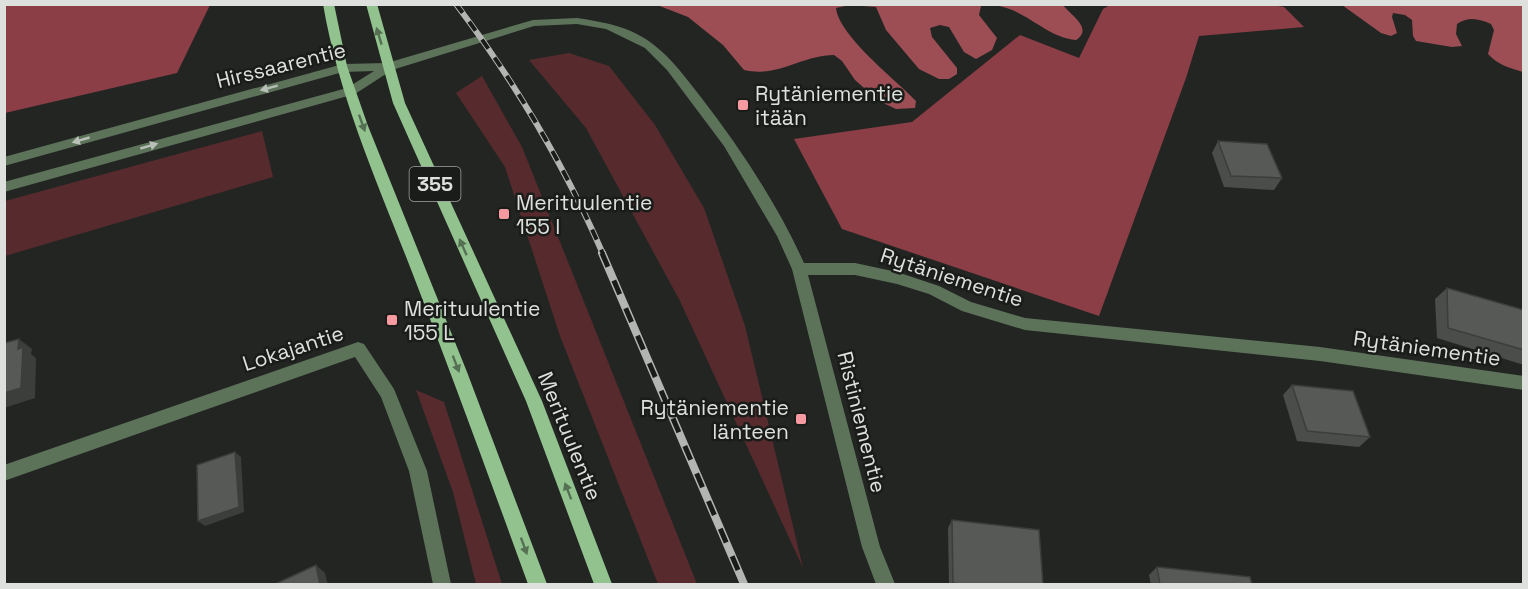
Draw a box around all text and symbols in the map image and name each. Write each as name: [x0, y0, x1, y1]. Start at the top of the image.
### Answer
one-way arrow: [374, 27, 383, 45]
street label: Hirssaarentie: [213, 36, 349, 94]
place label: Rytäniementie itään: [755, 80, 904, 131]
one-way arrow: [260, 84, 278, 93]
marker: Rytäniementie itään: [736, 98, 750, 112]
one-way arrow: [358, 114, 367, 132]
one-way arrow: [72, 136, 90, 145]
one-way arrow: [140, 141, 158, 150]
road number: 355: [410, 167, 460, 201]
place label: Merituulentie 155 I: [516, 189, 652, 240]
marker: Merituulentie 155 I: [497, 207, 511, 221]
one-way arrow: [458, 238, 468, 256]
street label: Rytäniementie: [877, 241, 1027, 313]
place label: Merituulentie 155 L: [404, 295, 540, 346]
marker: Merituulentie 155 L: [385, 313, 399, 327]
street label: Lokajantie: [239, 319, 347, 377]
street label: Rytäniementie: [1352, 324, 1502, 372]
street label: Ristiniementie: [831, 348, 893, 496]
one-way arrow: [451, 355, 461, 373]
street label: Merituulentie: [532, 368, 608, 504]
place label: Rytäniementie länteen: [640, 394, 789, 445]
marker: Rytäniementie länteen: [794, 412, 808, 426]
one-way arrow: [563, 481, 573, 499]
one-way arrow: [520, 537, 529, 555]

